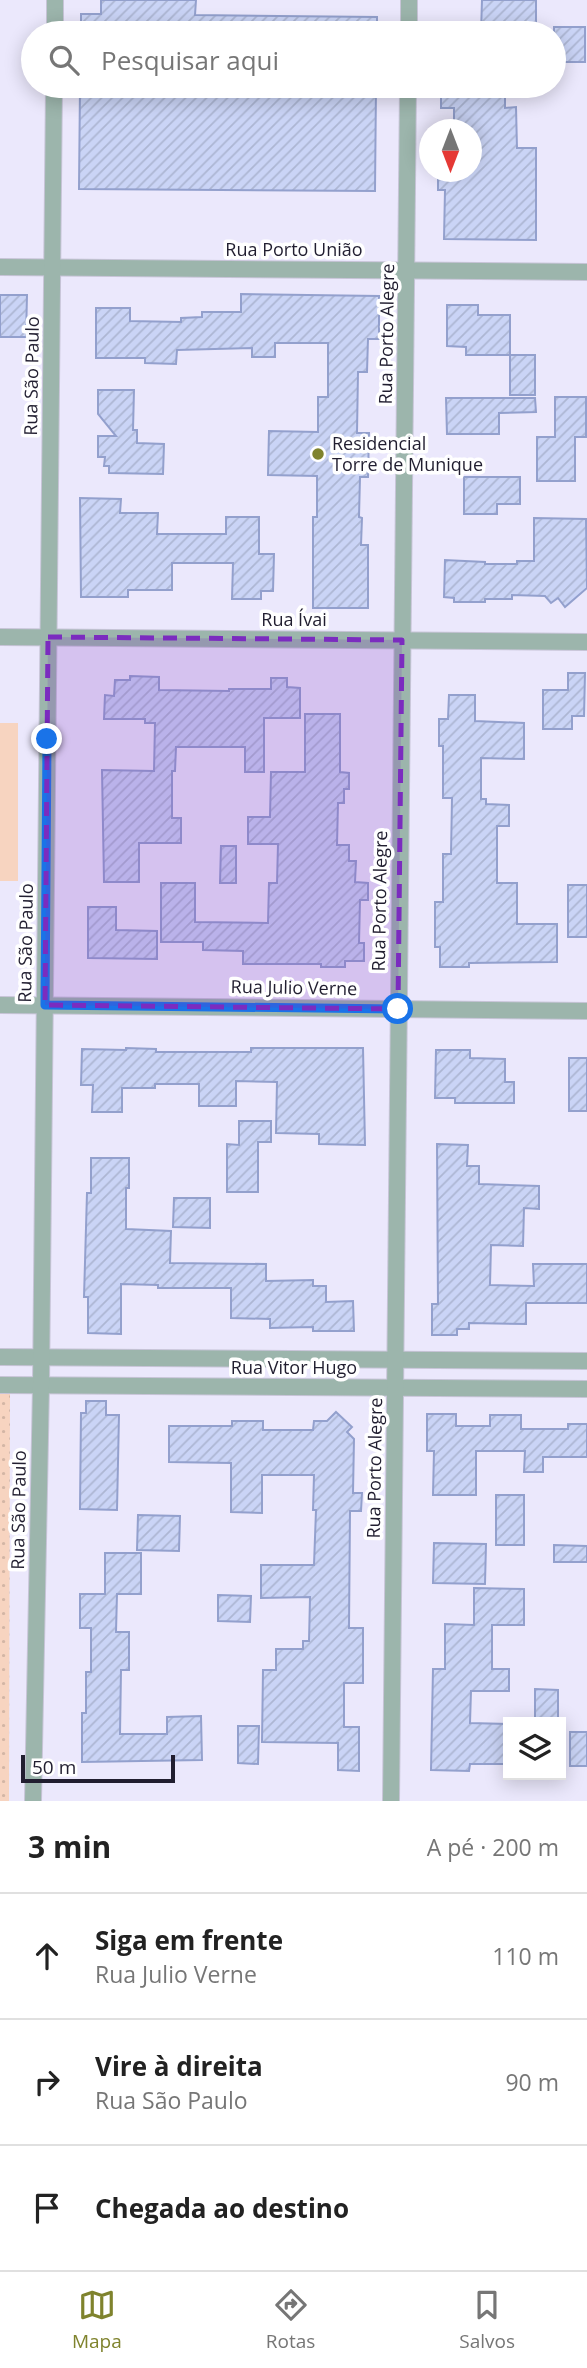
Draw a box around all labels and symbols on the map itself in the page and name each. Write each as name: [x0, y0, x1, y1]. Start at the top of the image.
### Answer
north arrow: [419, 119, 482, 182]
street label: Rua Porto União: [225, 237, 363, 261]
street label: Rua Porto Alegre: [373, 263, 399, 405]
street label: Rua São Paulo: [18, 316, 44, 436]
place label: Residencial Torre de Munique: [332, 431, 483, 476]
marker: Residencial Torre de Munique: [310, 446, 326, 462]
street label: Rua Ívai: [261, 607, 327, 631]
route end: [31, 723, 62, 754]
street label: Rua Porto Alegre: [366, 830, 392, 972]
street label: Rua São Paulo: [12, 883, 38, 1003]
street label: Rua Julio Verne: [230, 974, 358, 1000]
route start: [382, 993, 413, 1024]
street label: Rua Vitor Hugo: [231, 1355, 357, 1379]
street label: Rua Porto Alegre: [361, 1397, 387, 1539]
street label: Rua São Paulo: [5, 1450, 31, 1570]
scale bar: [21, 1752, 175, 1784]

